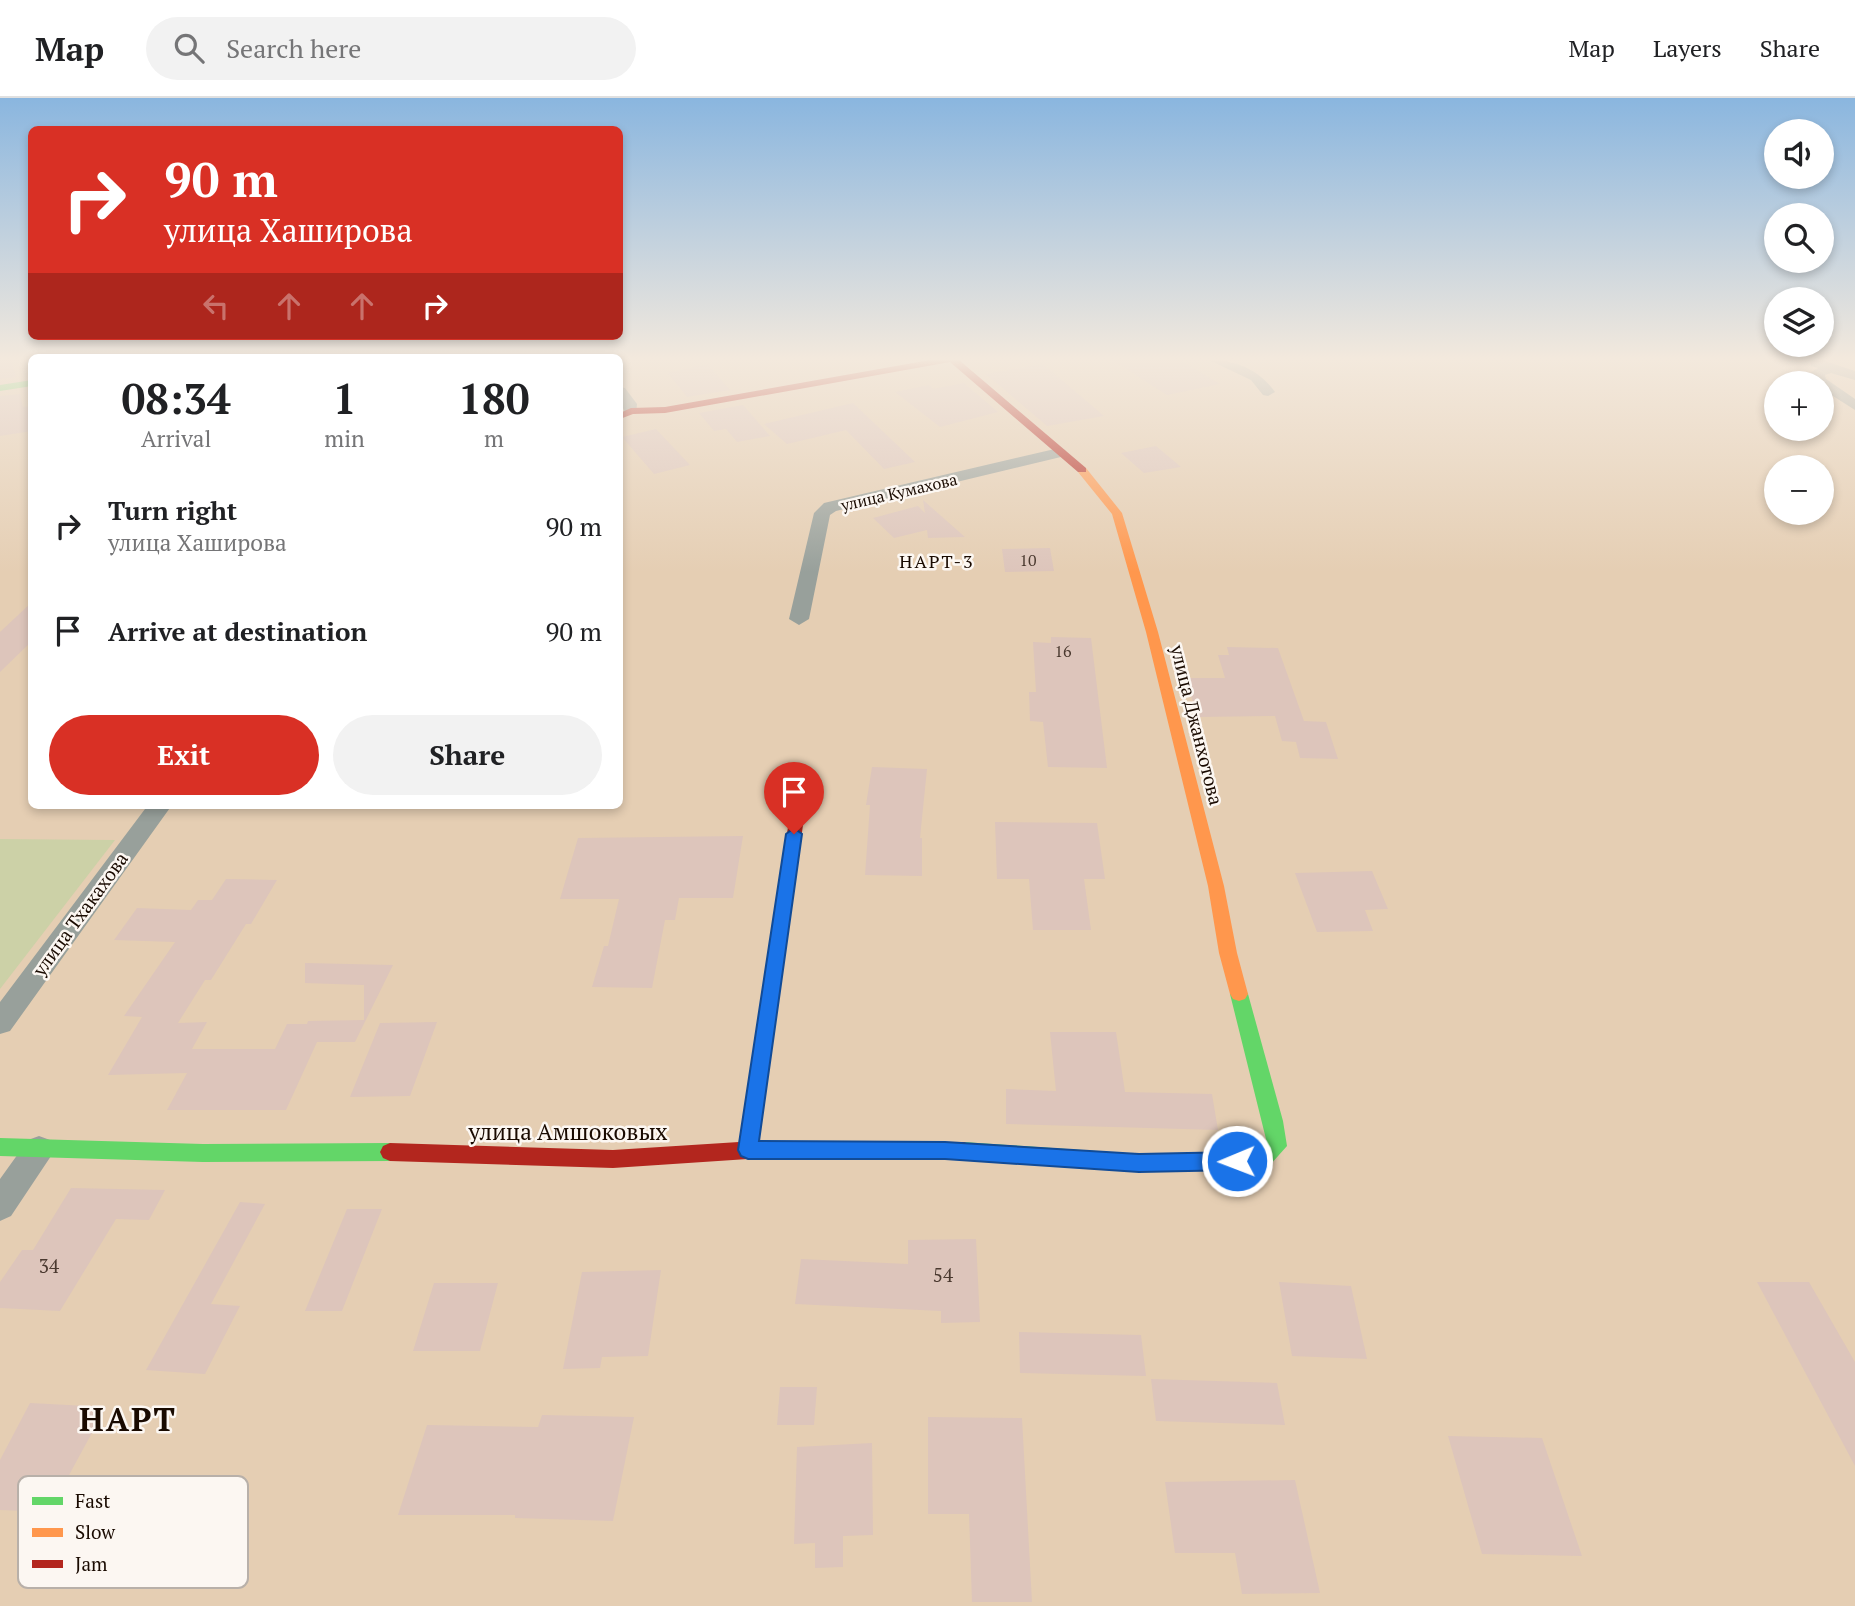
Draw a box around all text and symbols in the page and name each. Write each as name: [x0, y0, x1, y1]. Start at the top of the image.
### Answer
search box: [146, 17, 636, 80]
text: Map: [35, 27, 104, 70]
icon: search: [170, 29, 208, 67]
text: Search here: [226, 31, 361, 65]
text: Map: [1568, 32, 1615, 64]
text: Layers: [1653, 32, 1722, 64]
text: Share: [1760, 32, 1820, 64]
map controls: [1764, 119, 1834, 525]
button: sound: [1764, 119, 1834, 189]
text: 90 m: [164, 146, 278, 211]
icon: right: [49, 154, 140, 245]
button: search: [1764, 203, 1834, 273]
text: улица Хаширова: [164, 209, 413, 251]
icon: left: [197, 287, 235, 325]
icon: ahead: [270, 287, 308, 325]
icon: ahead: [343, 287, 381, 325]
icon: right: [416, 287, 454, 325]
button: layers: [1764, 287, 1834, 357]
text: 08:34: [122, 370, 231, 426]
text: 1: [333, 370, 356, 426]
text: 180: [458, 370, 529, 426]
button: +: [1764, 371, 1834, 441]
text: Arrival: [141, 423, 211, 454]
text: min: [324, 423, 365, 454]
text: m: [484, 423, 504, 454]
button: −: [1764, 455, 1834, 525]
street label: улица Кумахова: [838, 468, 959, 516]
text: Turn right: [108, 493, 237, 527]
icon: right: [49, 507, 87, 545]
text: 90 m: [546, 509, 602, 543]
text: улица Хаширова: [108, 527, 287, 558]
district label: НАРТ-3: [899, 549, 975, 573]
house number: 10: [1019, 549, 1037, 571]
icon: arrive: [49, 612, 87, 650]
text: Arrive at destination: [108, 614, 367, 648]
text: 90 m: [546, 614, 602, 648]
house number: 16: [1054, 640, 1072, 662]
street label: улица Джанхотова: [1165, 641, 1230, 808]
button: Exit: [49, 715, 319, 795]
button: Share: [333, 715, 602, 795]
pin: [764, 762, 824, 834]
icon: arrive: [775, 773, 813, 811]
street label: улица Тхакахова: [26, 846, 133, 981]
street label: улица Амшоковых: [467, 1116, 668, 1147]
position arrow: [1200, 1124, 1274, 1198]
house number: 34: [39, 1253, 60, 1278]
house number: 54: [933, 1262, 954, 1287]
district label: НАРТ: [79, 1398, 177, 1440]
legend: [18, 1476, 248, 1588]
text: Fast: [75, 1488, 110, 1513]
text: Slow: [75, 1519, 116, 1544]
text: Jam: [75, 1551, 108, 1576]

